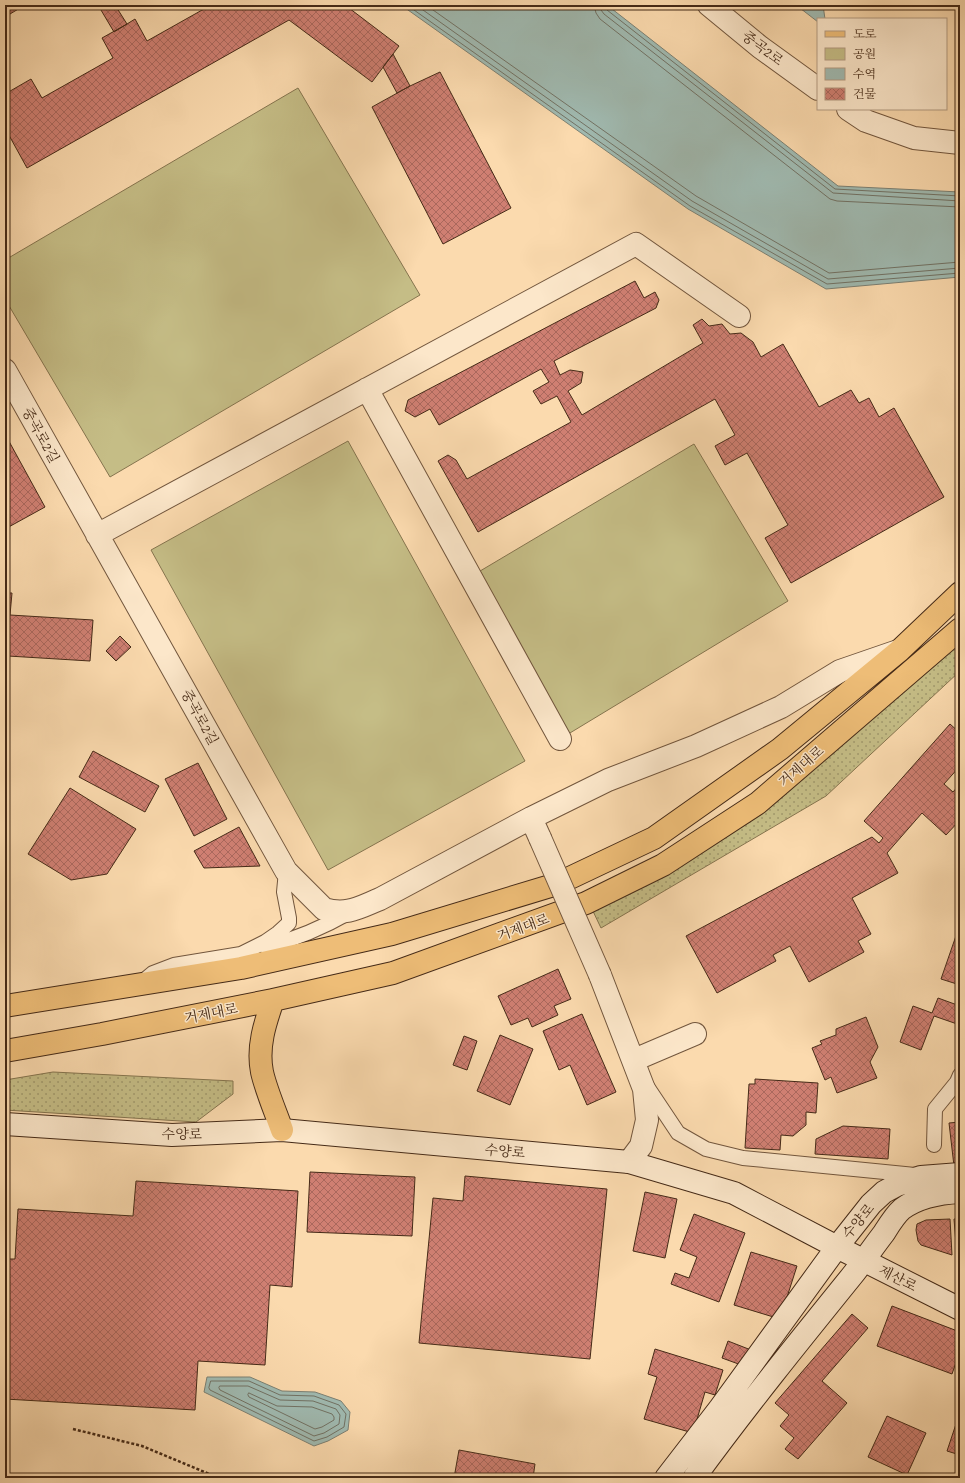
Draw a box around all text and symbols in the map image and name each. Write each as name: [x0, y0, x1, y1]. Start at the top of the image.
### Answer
legend: [817, 18, 947, 110]
text: 도로: [853, 25, 877, 42]
street label: 중곡2로: [738, 26, 788, 71]
text: 공원: [853, 45, 876, 62]
text: 수역: [853, 65, 876, 82]
text: 건물: [853, 85, 877, 102]
street label: 중곡로2길: [18, 404, 64, 466]
street label: 중곡로2길: [177, 686, 223, 748]
street label: 거제대로: [774, 740, 828, 791]
street label: 거제대로: [494, 908, 552, 946]
street label: 거제대로: [183, 998, 240, 1028]
street label: 수양로: [162, 1124, 203, 1144]
street label: 수양로: [484, 1139, 527, 1163]
street label: 수양로: [837, 1199, 879, 1243]
street label: 제산로: [875, 1260, 921, 1296]

